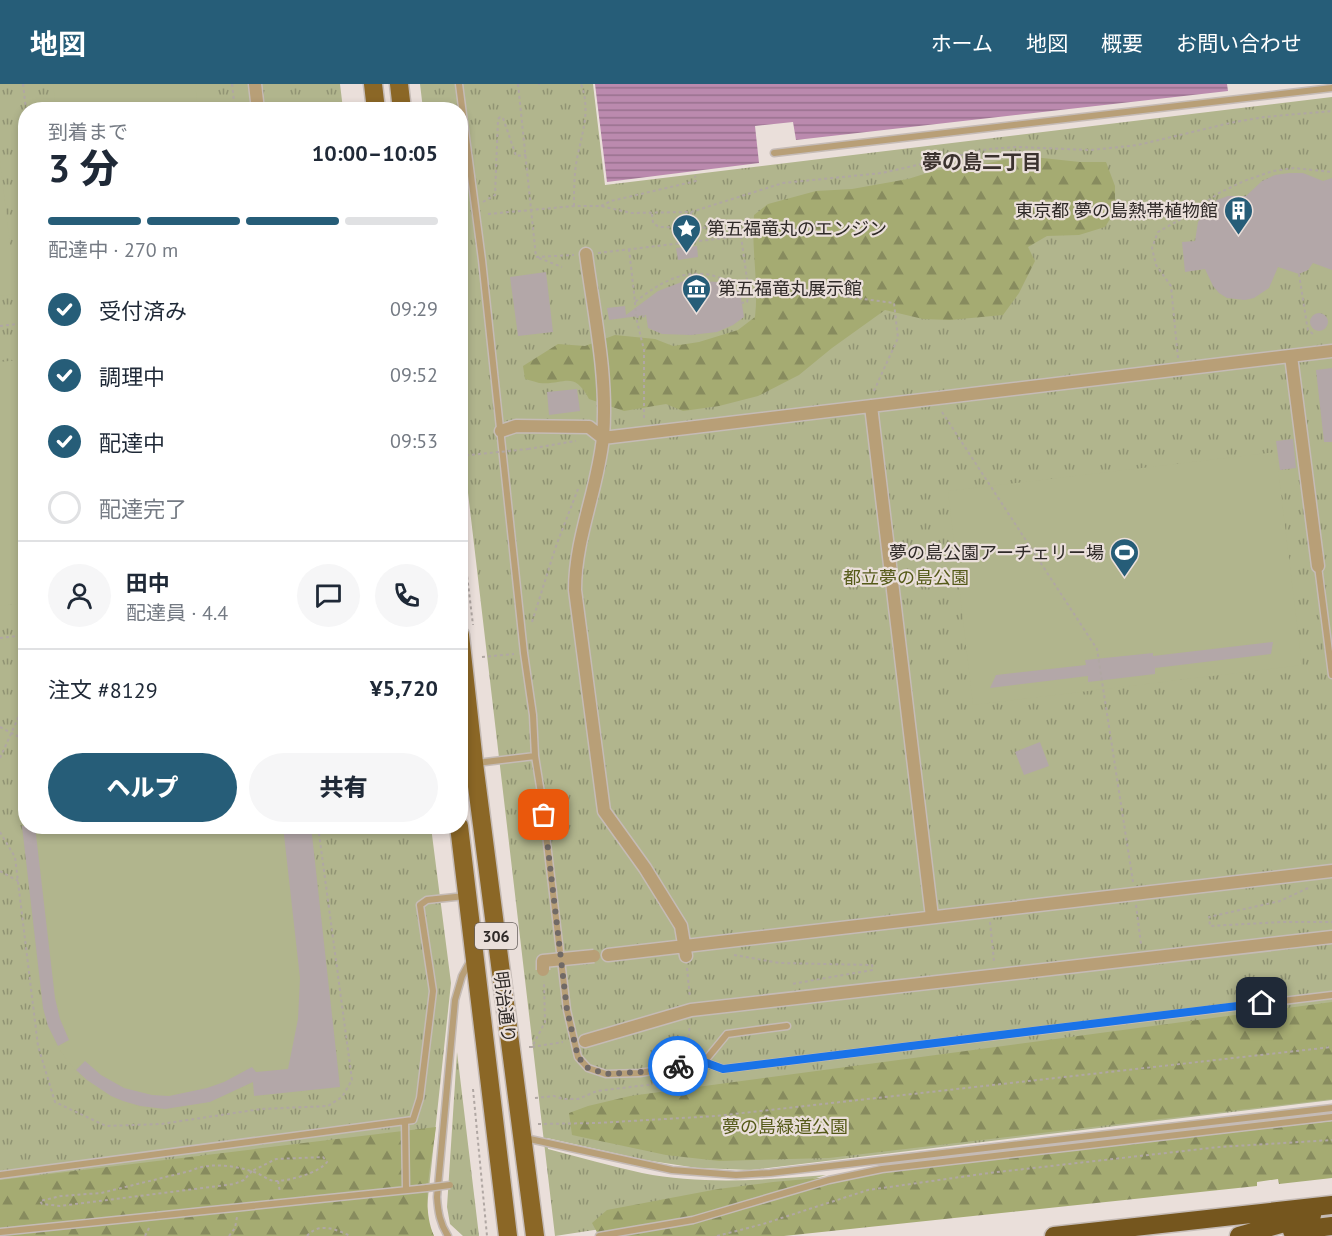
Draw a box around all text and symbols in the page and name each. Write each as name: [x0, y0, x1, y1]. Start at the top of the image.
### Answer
text: 地図: [30, 25, 86, 62]
text: ホーム: [931, 30, 993, 57]
text: 地図: [1026, 30, 1068, 57]
text: 概要: [1101, 30, 1143, 57]
text: お問い合わせ: [1176, 30, 1302, 57]
text: 到着まで: [48, 119, 128, 145]
text: 10:00–10:05: [312, 139, 438, 167]
text: 3 分: [48, 142, 119, 193]
district label: 夢の島二丁目: [922, 149, 1042, 175]
building icon: 東京都 夢の島熱帯植物館: [1223, 194, 1255, 236]
place label: 東京都 夢の島熱帯植物館: [1015, 199, 1218, 222]
place icon: 第五福竜丸のエンジン: [670, 212, 702, 254]
place label: 第五福竜丸のエンジン: [707, 217, 887, 240]
text: 配達中 · 270 m: [48, 237, 178, 263]
museum icon: 第五福竜丸展示館: [681, 272, 713, 314]
place label: 第五福竜丸展示館: [718, 277, 862, 300]
icon: check: [48, 293, 81, 326]
text: 09:29: [390, 296, 438, 322]
text: 受付済み: [99, 297, 187, 325]
icon: check: [48, 359, 81, 392]
text: 09:52: [390, 362, 438, 388]
text: 調理中: [99, 363, 165, 391]
icon: check: [48, 425, 81, 458]
text: 09:53: [390, 428, 438, 454]
text: 配達中: [99, 429, 165, 457]
text: 配達完了: [99, 495, 187, 523]
sports icon: 夢の島公園アーチェリー場: [1109, 536, 1141, 578]
place label: 夢の島公園アーチェリー場: [889, 541, 1104, 564]
button: person: [48, 564, 111, 627]
button: chat: [297, 564, 360, 627]
button: phone: [375, 564, 438, 627]
park label: 都立夢の島公園: [843, 566, 969, 589]
text: 田中: [126, 569, 170, 597]
text: 配達員 · 4.4: [126, 600, 228, 626]
text: ¥5,720: [370, 674, 438, 702]
text: 注文 #8129: [48, 676, 158, 704]
button: ヘルプ: [48, 753, 237, 822]
button: 共有: [249, 753, 438, 822]
pin: [518, 789, 569, 840]
icon: bag: [527, 798, 560, 831]
road number: 306: [475, 923, 517, 949]
street label: 明治通り: [489, 970, 521, 1044]
pin: [1236, 977, 1287, 1028]
icon: home: [1245, 986, 1278, 1019]
courier: [648, 1036, 708, 1096]
icon: bike: [662, 1050, 695, 1083]
park label: 夢の島緑道公園: [722, 1115, 848, 1138]

